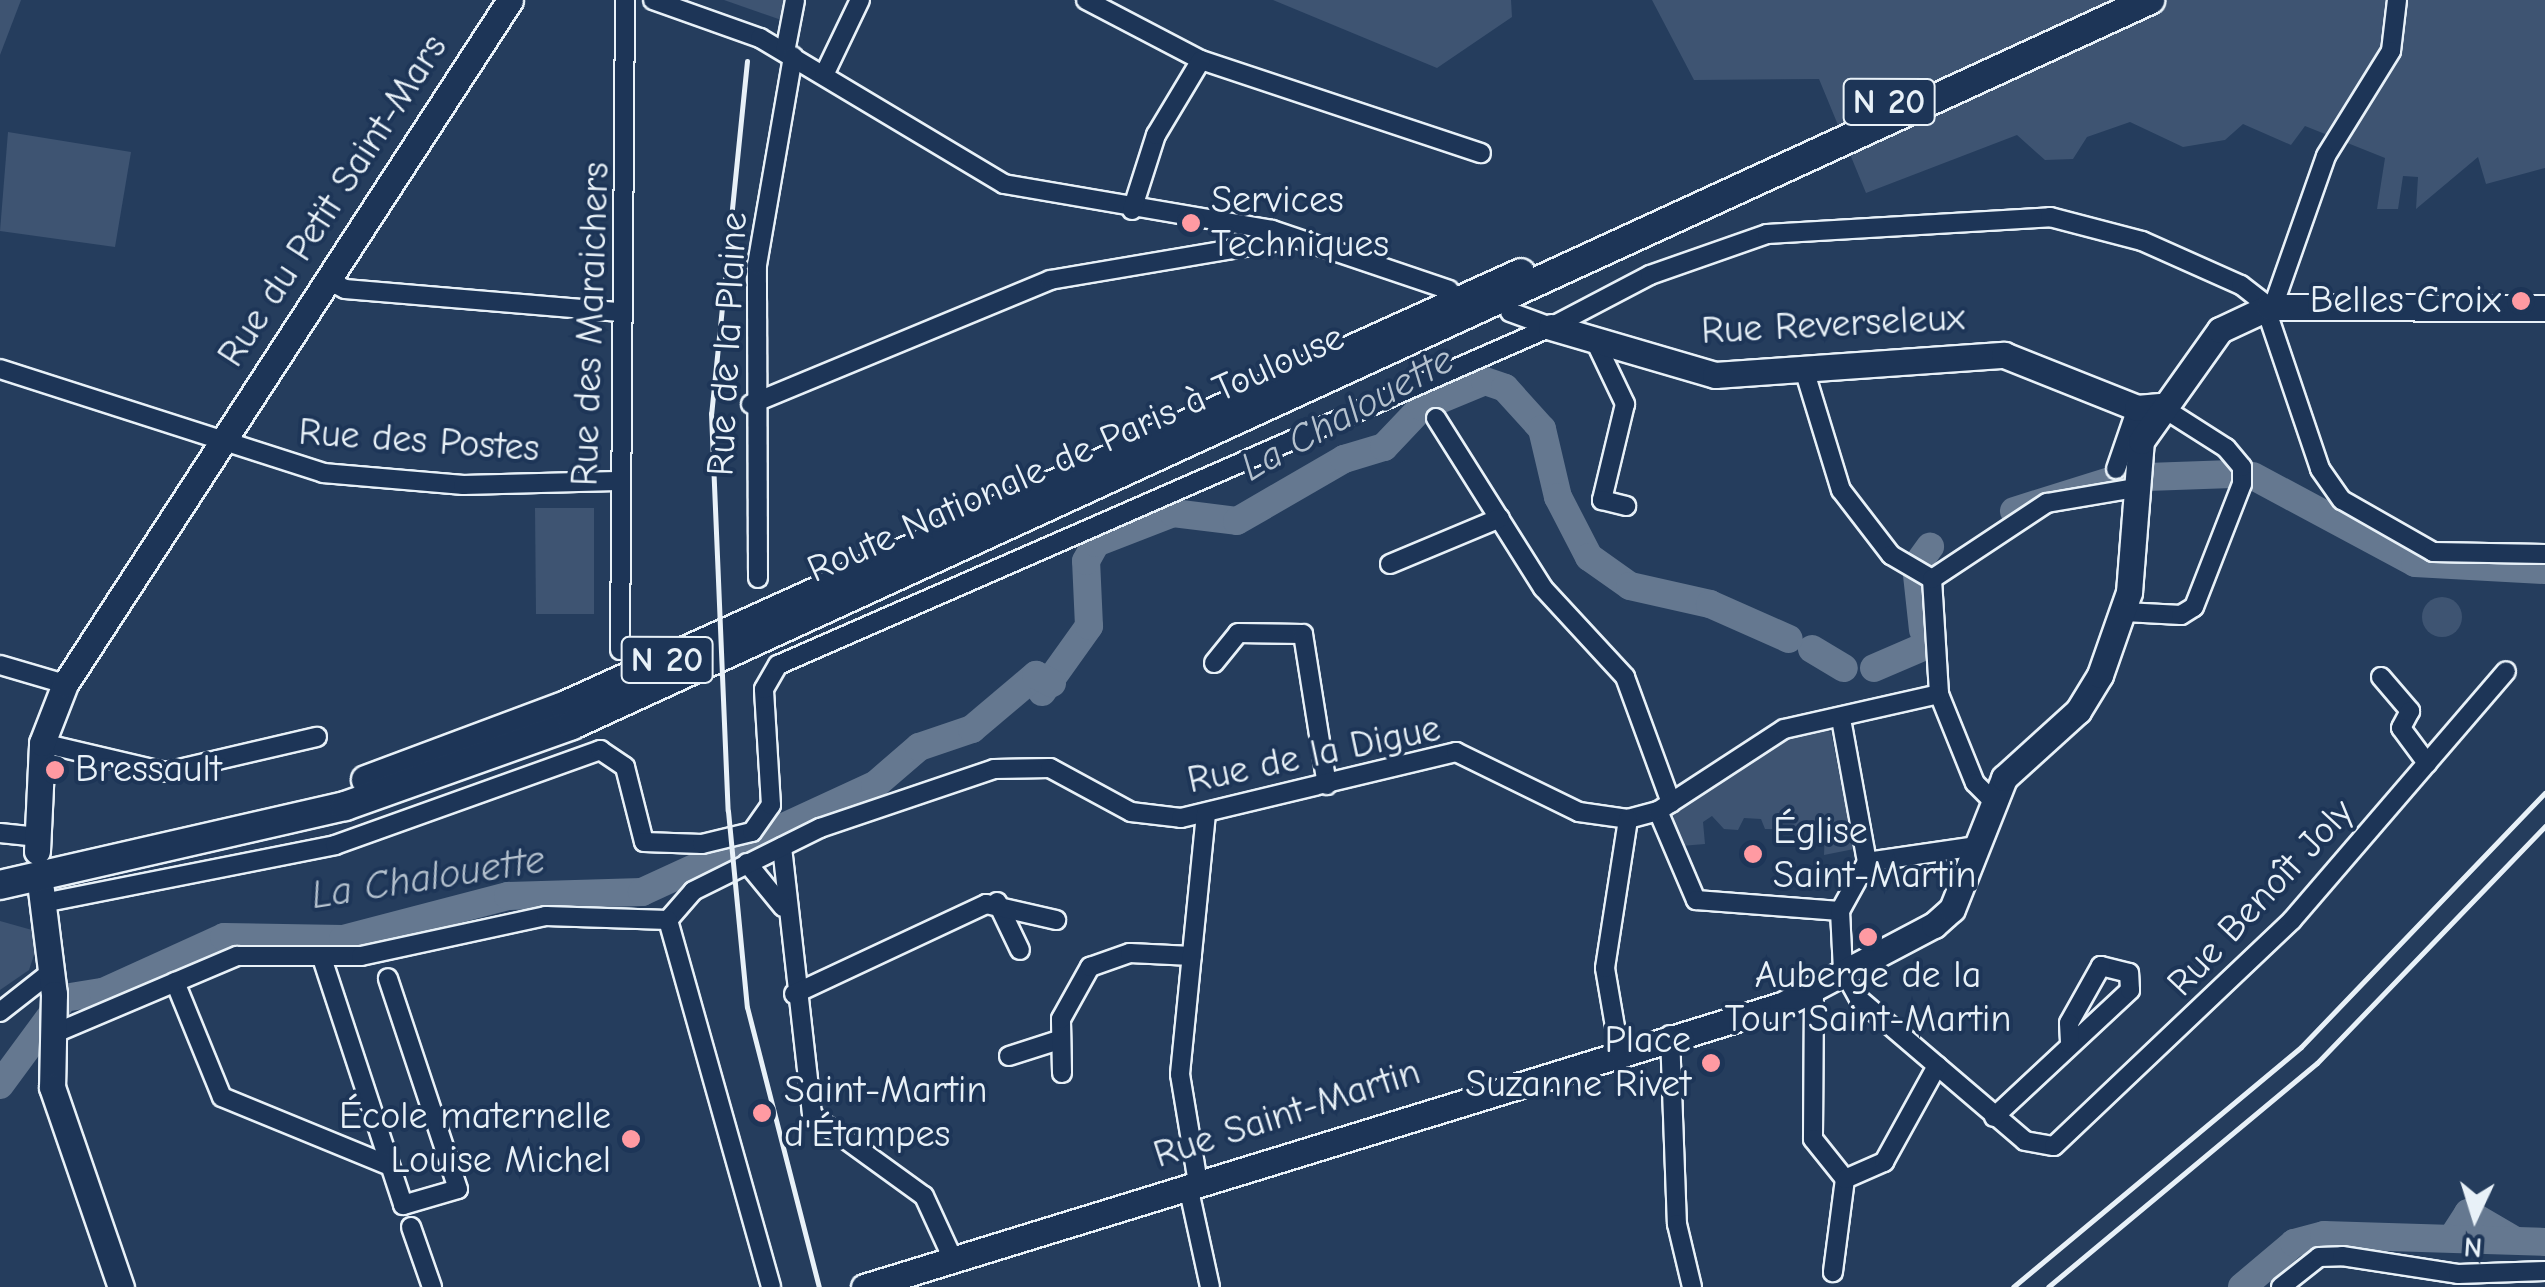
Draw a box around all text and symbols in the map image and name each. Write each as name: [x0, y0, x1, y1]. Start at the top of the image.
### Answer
street label: Rue du Petit Saint-Mars: [209, 26, 457, 376]
road number: N 20: [1842, 72, 1936, 132]
street label: Rue des Maraichers: [563, 161, 619, 487]
place label: Services Techniques: [1211, 178, 1389, 268]
street label: Rue de la Plaine: [698, 211, 758, 477]
marker: Services Techniques: [1180, 212, 1202, 234]
place label: Belles Croix: [2310, 278, 2501, 324]
marker: Belles Croix: [2510, 290, 2532, 312]
street label: Rue Reverseleux: [1700, 295, 1966, 355]
street label: Route Nationale de Paris à Toulouse: [801, 315, 1351, 593]
water label: La Chalouette: [1232, 335, 1462, 491]
street label: Rue des Postes: [297, 410, 541, 472]
road number: N 20: [620, 630, 714, 690]
street label: Rue de la Digue: [1183, 706, 1445, 804]
place label: Bressault: [75, 747, 222, 793]
marker: Bressault: [44, 759, 66, 781]
street label: Rue Benoît Joly: [2158, 790, 2364, 1006]
place label: Église Saint-Martin: [1773, 809, 1976, 898]
water label: La Chalouette: [308, 835, 548, 919]
marker: Église Saint-Martin: [1742, 843, 1764, 865]
marker: Auberge de la Tour Saint-Martin: [1857, 926, 1879, 948]
place label: Auberge de la Tour Saint-Martin: [1724, 953, 2012, 1042]
place label: Place Suzanne Rivet: [1465, 1018, 1691, 1108]
street label: Rue Saint-Martin: [1148, 1049, 1426, 1179]
marker: Place Suzanne Rivet: [1700, 1052, 1722, 1074]
place label: Saint-Martin d'Étampes: [784, 1068, 987, 1158]
place label: École maternelle Louise Michel: [339, 1094, 611, 1184]
marker: Saint-Martin d'Étampes: [749, 1100, 775, 1126]
marker: École maternelle Louise Michel: [620, 1128, 642, 1150]
north arrow: [2425, 1167, 2525, 1267]
text: N: [2463, 1230, 2483, 1264]

